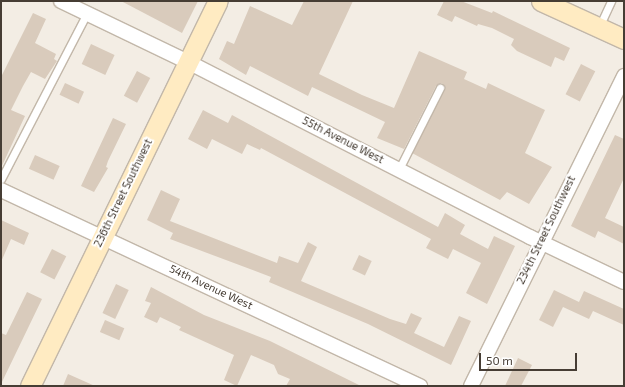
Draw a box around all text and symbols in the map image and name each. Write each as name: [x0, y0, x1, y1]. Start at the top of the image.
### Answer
street label: 55th Avenue West: [300, 114, 386, 166]
street label: 236th Street Southwest: [91, 137, 155, 249]
street label: 234th Street Southwest: [514, 174, 578, 286]
street label: 54th Avenue West: [167, 262, 255, 312]
scale bar: [481, 345, 579, 371]
text: 50 m: [486, 353, 513, 367]

